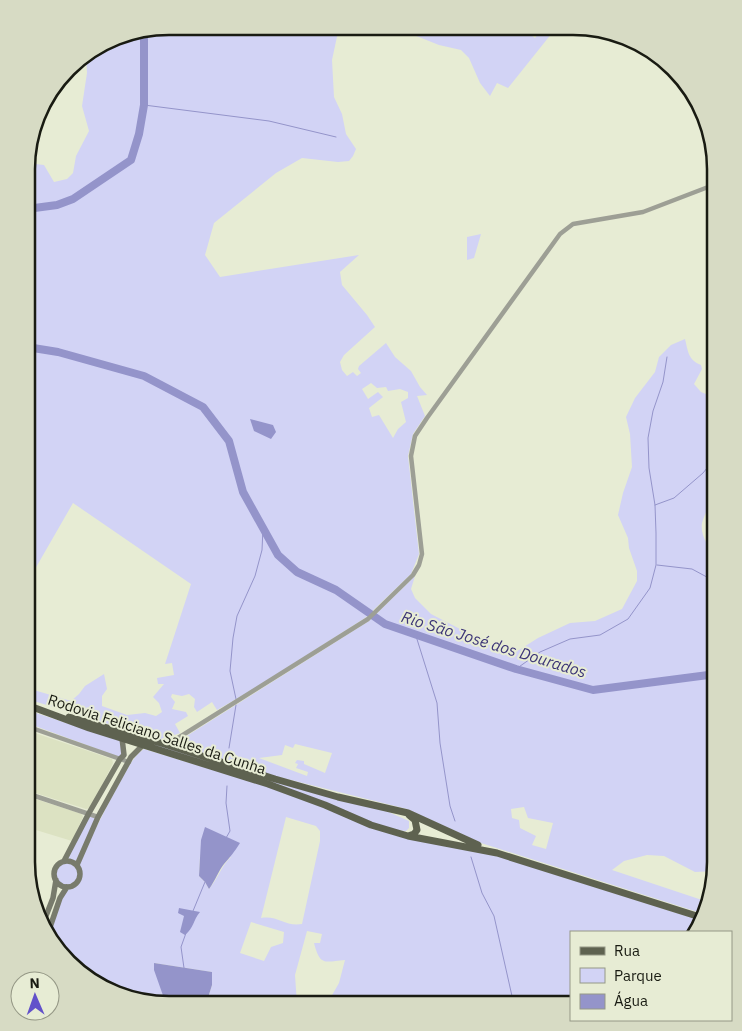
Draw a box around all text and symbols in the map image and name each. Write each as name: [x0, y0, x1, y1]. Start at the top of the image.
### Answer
water label: Rio São José dos Dourados: [399, 606, 589, 682]
street label: Rodovia Feliciano Salles da Cunha: [45, 690, 269, 778]
legend: [570, 931, 732, 1021]
text: Rua: [614, 941, 640, 960]
text: Parque: [614, 966, 662, 985]
north arrow: [10, 971, 60, 1021]
text: N: [29, 974, 40, 992]
text: Água: [614, 991, 648, 1010]

